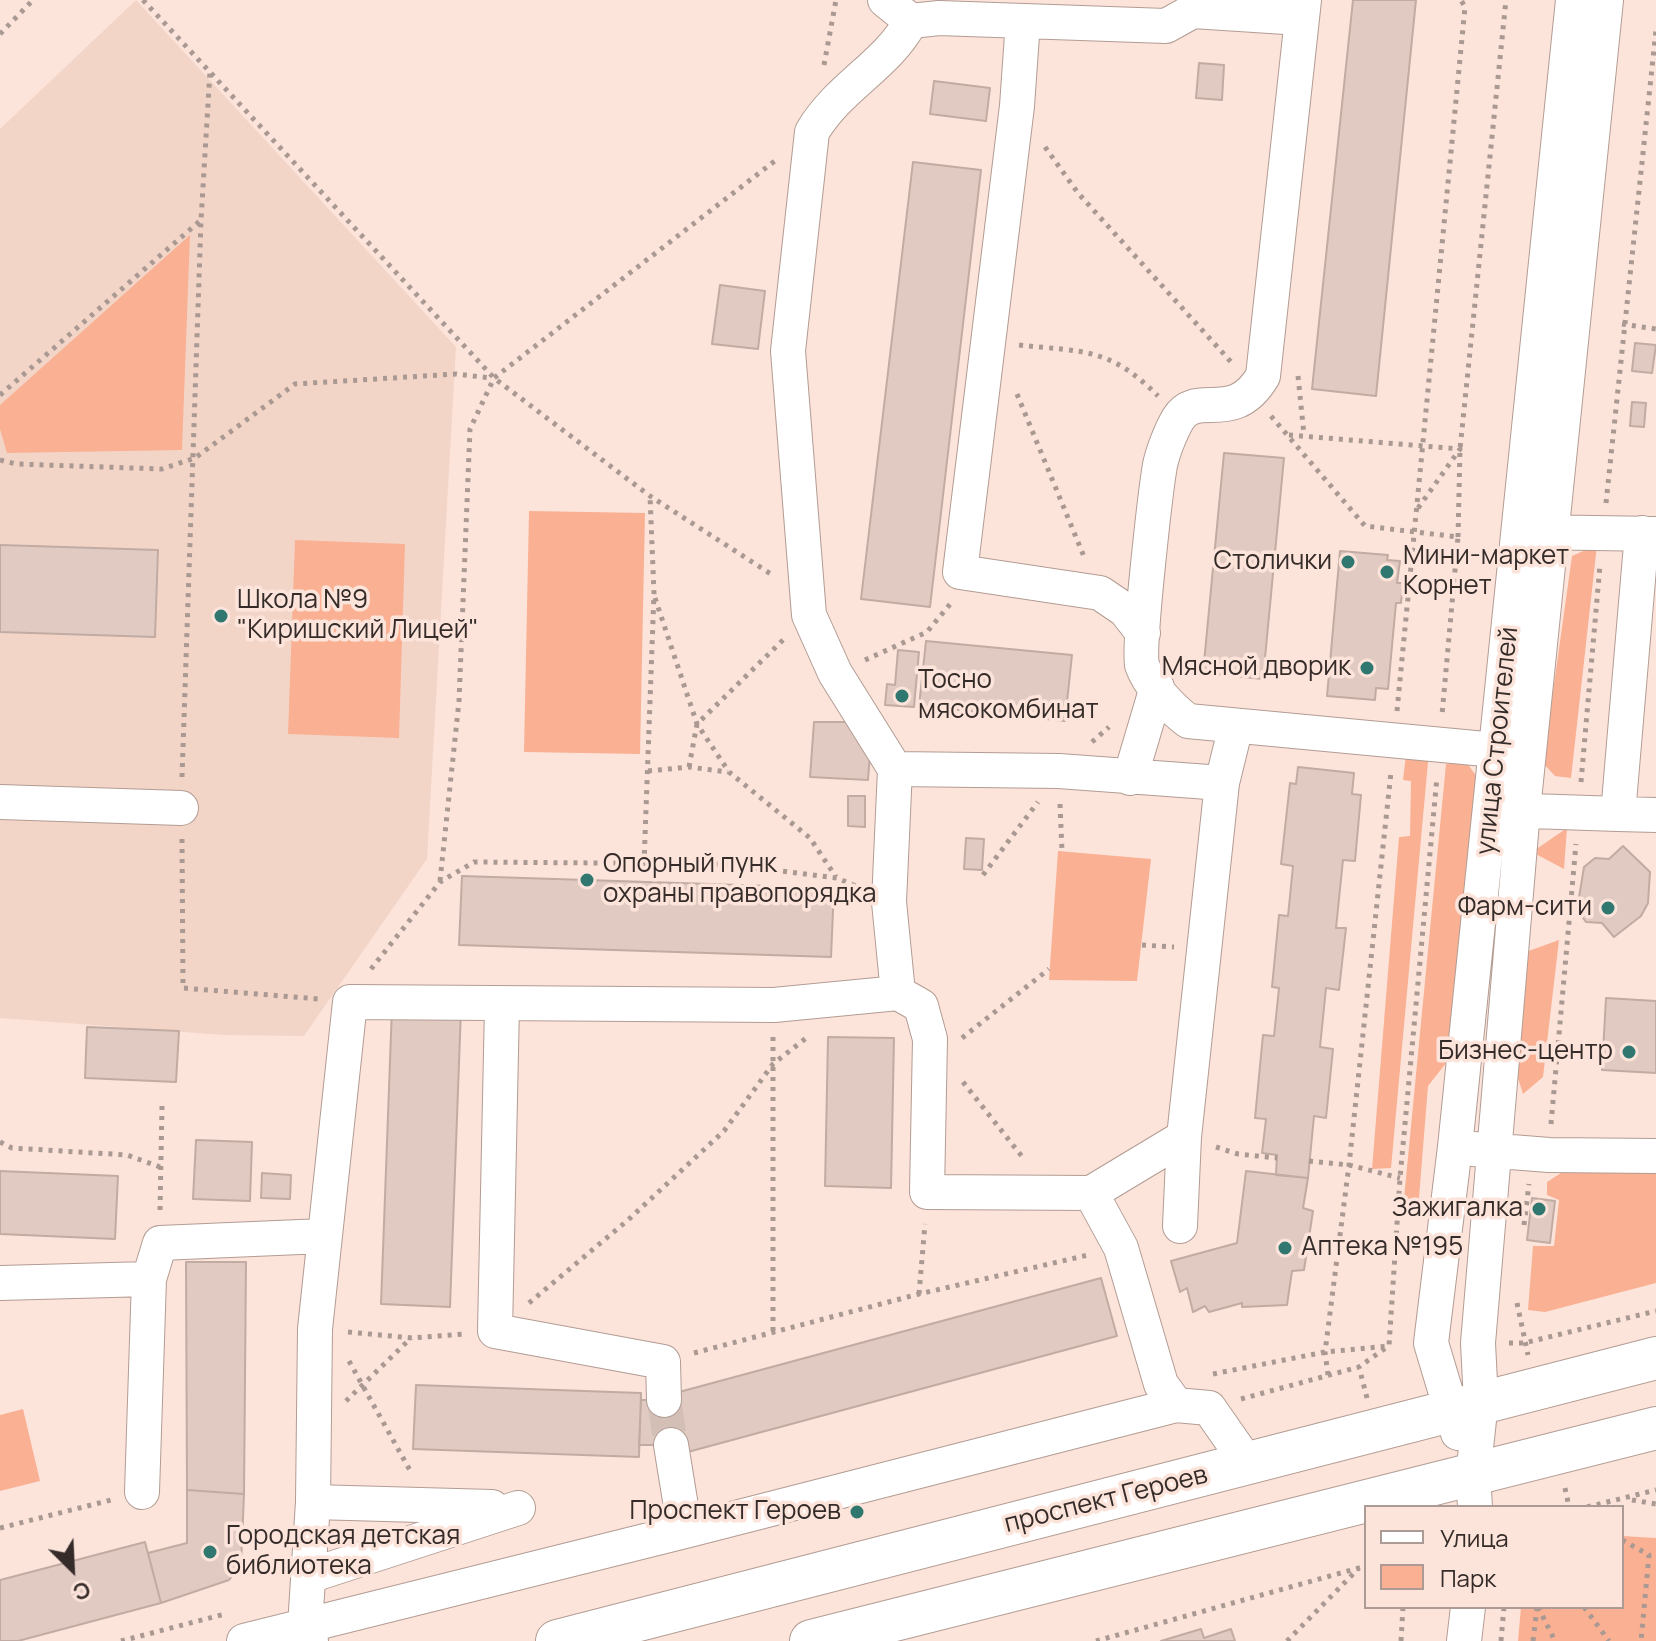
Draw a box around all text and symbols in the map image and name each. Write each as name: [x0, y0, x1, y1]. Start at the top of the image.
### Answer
place label: Мини-маркет Корнет: [1403, 541, 1569, 602]
place label: Столички: [1214, 546, 1332, 578]
marker: Столички: [1339, 553, 1357, 571]
marker: Мини-маркет Корнет: [1378, 563, 1396, 581]
place label: Школа №9 "Киришский Лицей": [237, 585, 479, 646]
marker: Школа №9 "Киришский Лицей": [212, 607, 230, 625]
street label: улица Строителей: [1471, 625, 1525, 857]
place label: Мясной дворик: [1162, 652, 1351, 684]
marker: Мясной дворик: [1358, 659, 1376, 677]
place label: Тосно мясокомбинат: [918, 665, 1099, 726]
marker: Тосно мясокомбинат: [893, 687, 911, 705]
place label: Опорный пунк охраны правопорядка: [603, 849, 876, 910]
marker: Опорный пунк охраны правопорядка: [578, 871, 596, 889]
place label: Фарм-сити: [1458, 892, 1592, 924]
marker: Фарм-сити: [1599, 899, 1617, 917]
place label: Бизнес-центр: [1438, 1036, 1613, 1068]
marker: Бизнес-центр: [1620, 1043, 1638, 1061]
place label: Зажигалка: [1392, 1193, 1523, 1225]
marker: Зажигалка: [1530, 1200, 1548, 1218]
place label: Аптека №195: [1301, 1232, 1463, 1264]
marker: Аптека №195: [1276, 1239, 1294, 1257]
street label: проспект Героев: [1001, 1460, 1211, 1540]
place label: Проспект Героев: [630, 1496, 841, 1528]
marker: Проспект Героев: [848, 1503, 866, 1521]
legend: [1364, 1505, 1624, 1609]
place label: Городская детская библиотека: [226, 1521, 460, 1582]
text: Улица: [1440, 1521, 1509, 1554]
north arrow: [32, 1529, 112, 1609]
marker: Городская детская библиотека: [201, 1543, 219, 1561]
text: Парк: [1440, 1561, 1496, 1594]
text: С: [68, 1574, 95, 1608]

